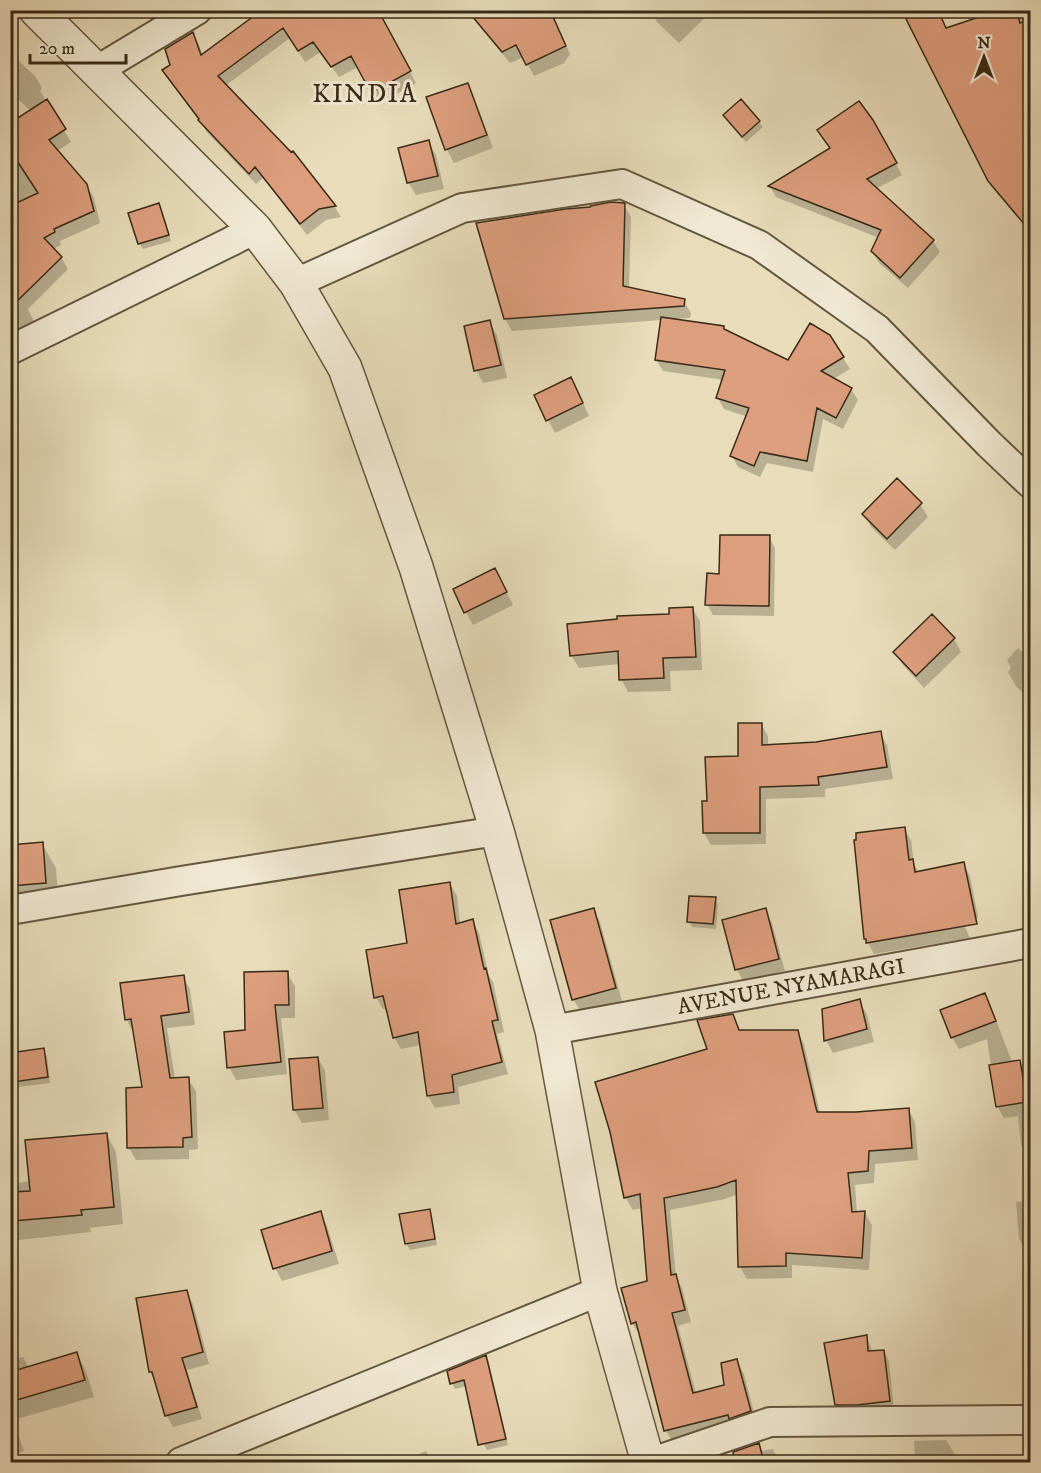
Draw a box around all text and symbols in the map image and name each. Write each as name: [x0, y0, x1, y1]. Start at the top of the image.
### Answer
scale bar: [30, 27, 126, 65]
north arrow: [954, 27, 1014, 87]
text: N: [977, 33, 991, 53]
text: 20 m: [39, 38, 75, 60]
district label: KINDIA: [312, 78, 418, 111]
street label: AVENUE NYAMARAGI: [675, 953, 907, 1020]

